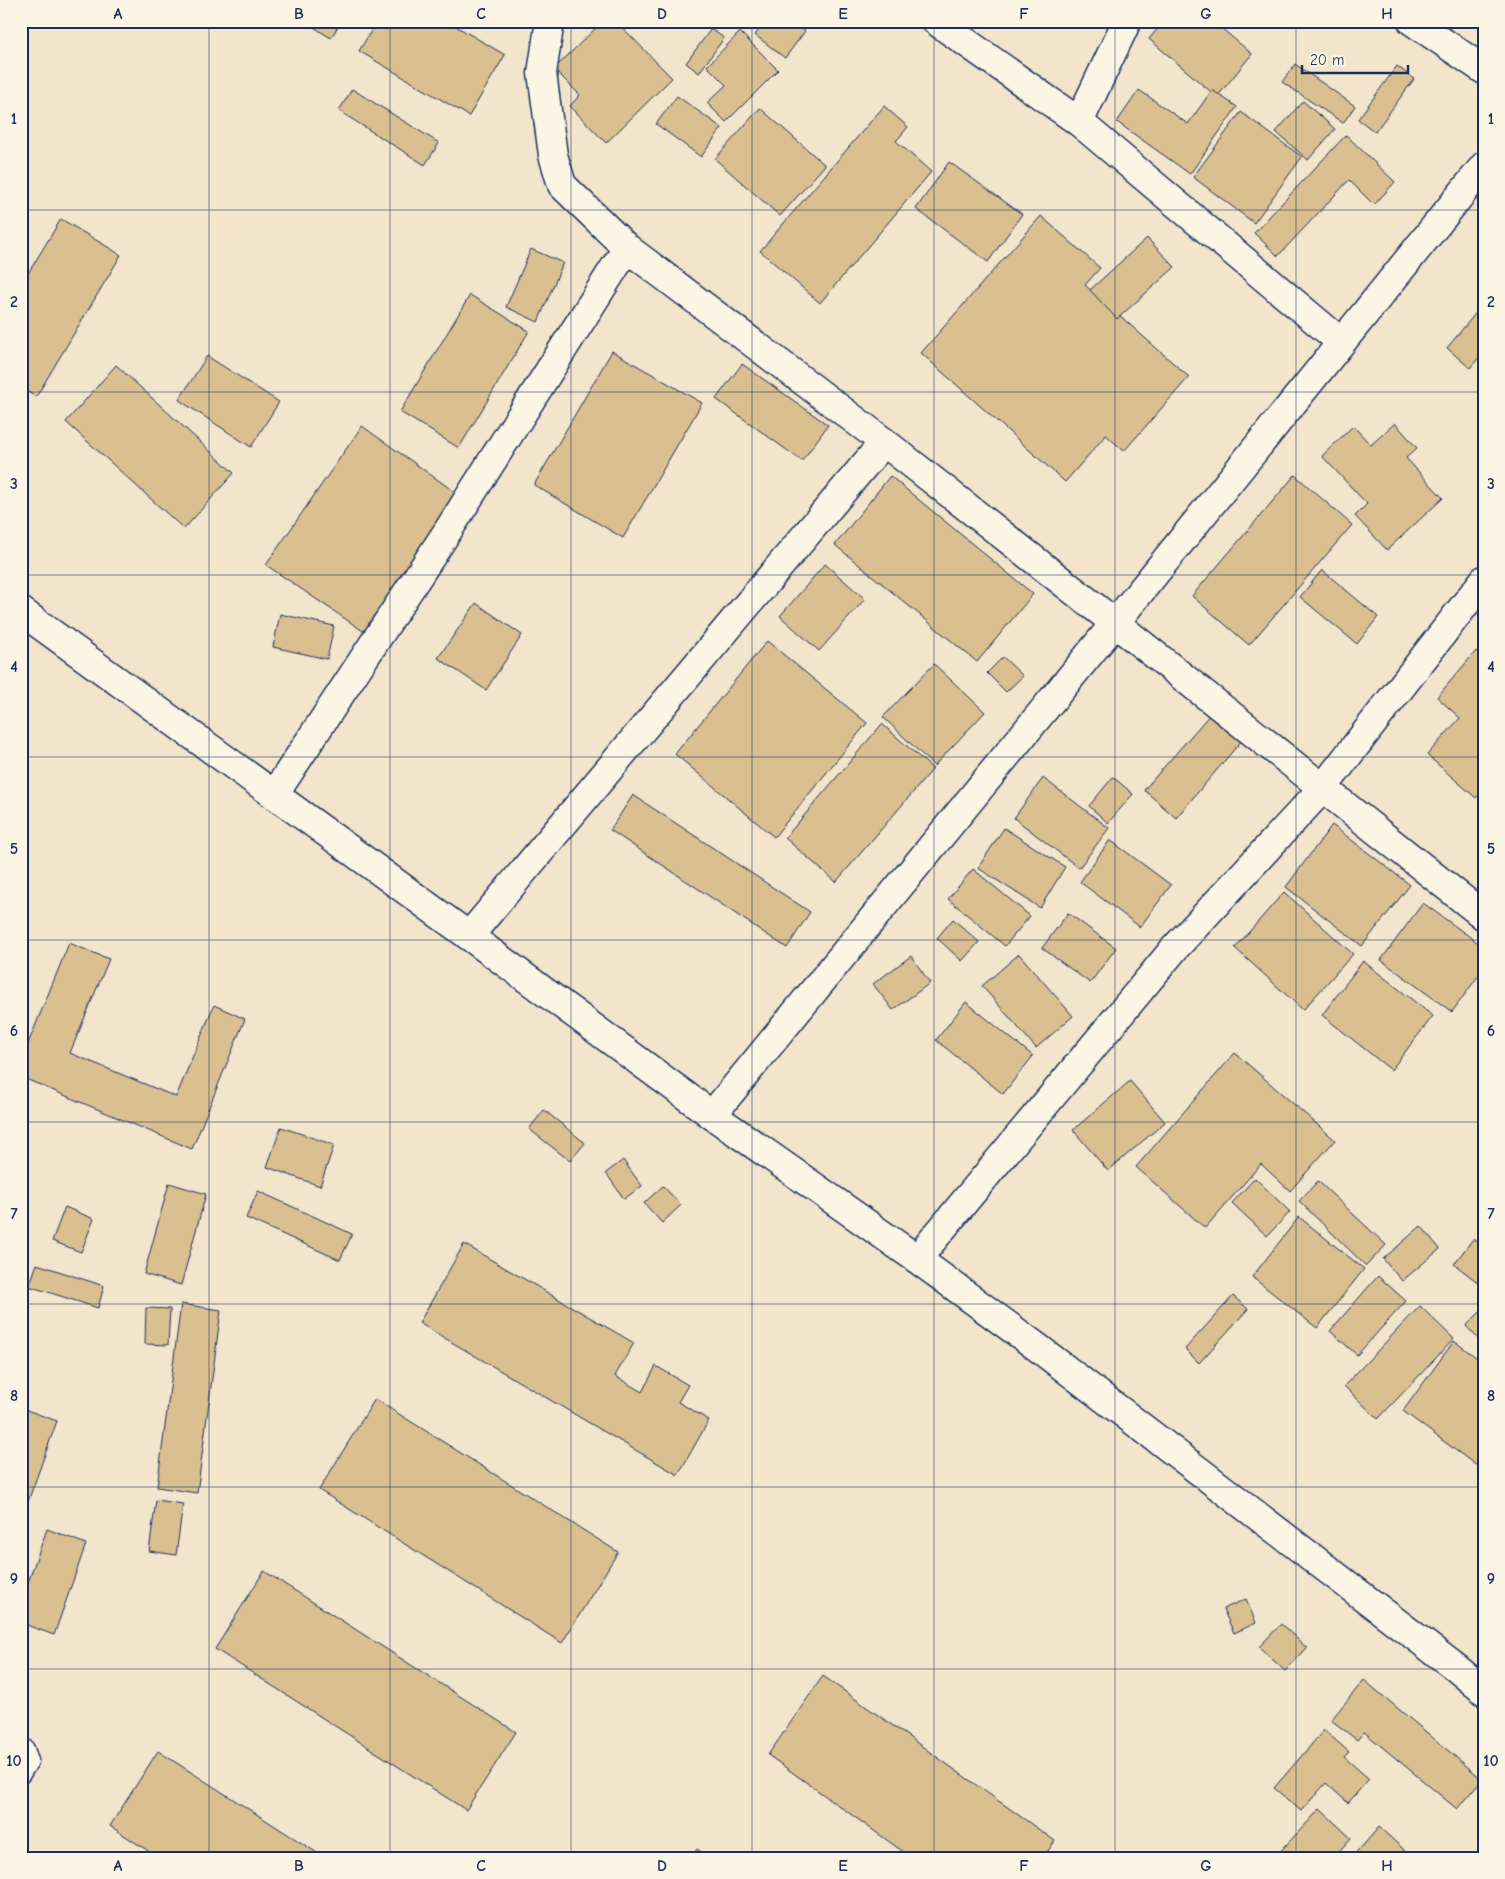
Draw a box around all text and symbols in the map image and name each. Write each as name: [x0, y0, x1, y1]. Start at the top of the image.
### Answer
text: A: [114, 5, 123, 23]
text: B: [294, 5, 304, 23]
text: C: [476, 5, 486, 23]
text: D: [657, 5, 667, 23]
text: E: [838, 5, 848, 23]
text: F: [1019, 5, 1029, 23]
text: G: [1200, 5, 1212, 23]
text: H: [1381, 5, 1393, 23]
scale bar: [1302, 42, 1409, 74]
text: 20 m: [1310, 51, 1344, 69]
text: 1: [11, 110, 17, 128]
text: 1: [1488, 110, 1494, 128]
text: 2: [10, 293, 18, 311]
text: 2: [1487, 293, 1495, 311]
text: 3: [10, 475, 18, 493]
text: 3: [1487, 475, 1495, 493]
text: 4: [10, 658, 18, 676]
text: 4: [1487, 658, 1495, 676]
text: 5: [10, 840, 18, 858]
text: 5: [1487, 840, 1495, 858]
text: 6: [10, 1022, 18, 1040]
text: 6: [1487, 1022, 1495, 1040]
text: 7: [10, 1205, 18, 1223]
text: 7: [1487, 1205, 1495, 1223]
text: 8: [10, 1387, 18, 1405]
text: 8: [1487, 1387, 1495, 1405]
text: 9: [10, 1570, 18, 1588]
text: 9: [1487, 1570, 1495, 1588]
text: 10: [6, 1752, 22, 1770]
text: 10: [1483, 1752, 1499, 1770]
text: A: [114, 1857, 123, 1875]
text: B: [294, 1857, 304, 1875]
text: C: [476, 1857, 486, 1875]
text: D: [657, 1857, 667, 1875]
text: E: [838, 1857, 848, 1875]
text: F: [1019, 1857, 1029, 1875]
text: G: [1200, 1857, 1212, 1875]
text: H: [1381, 1857, 1393, 1875]

